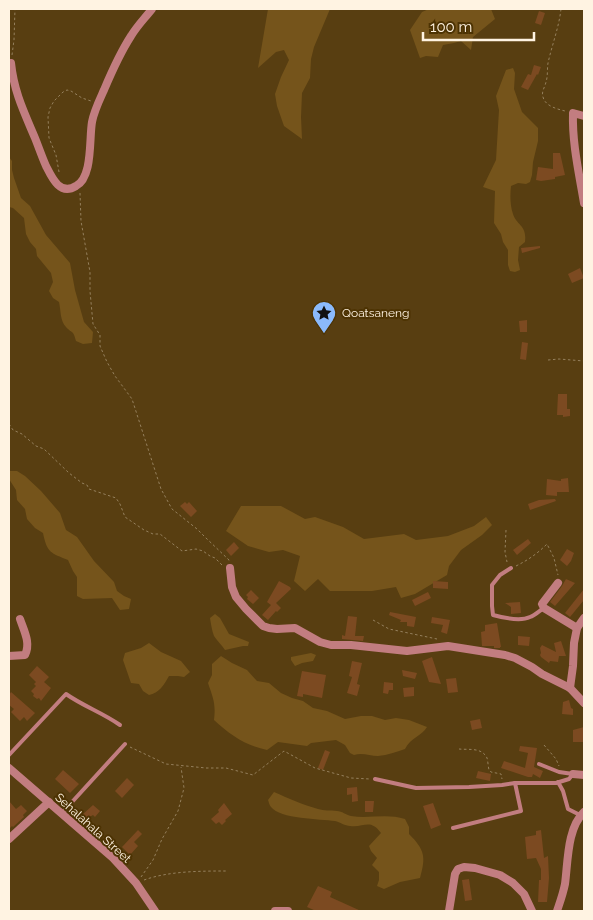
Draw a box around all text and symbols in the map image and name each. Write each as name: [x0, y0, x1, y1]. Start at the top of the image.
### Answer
scale bar: [423, 10, 534, 42]
text: 100 m: [430, 18, 472, 36]
place icon: Qoatsaneng: [311, 300, 337, 334]
place label: Qoatsaneng: [342, 306, 409, 320]
street label: Sehalahala Street: [52, 790, 134, 866]

